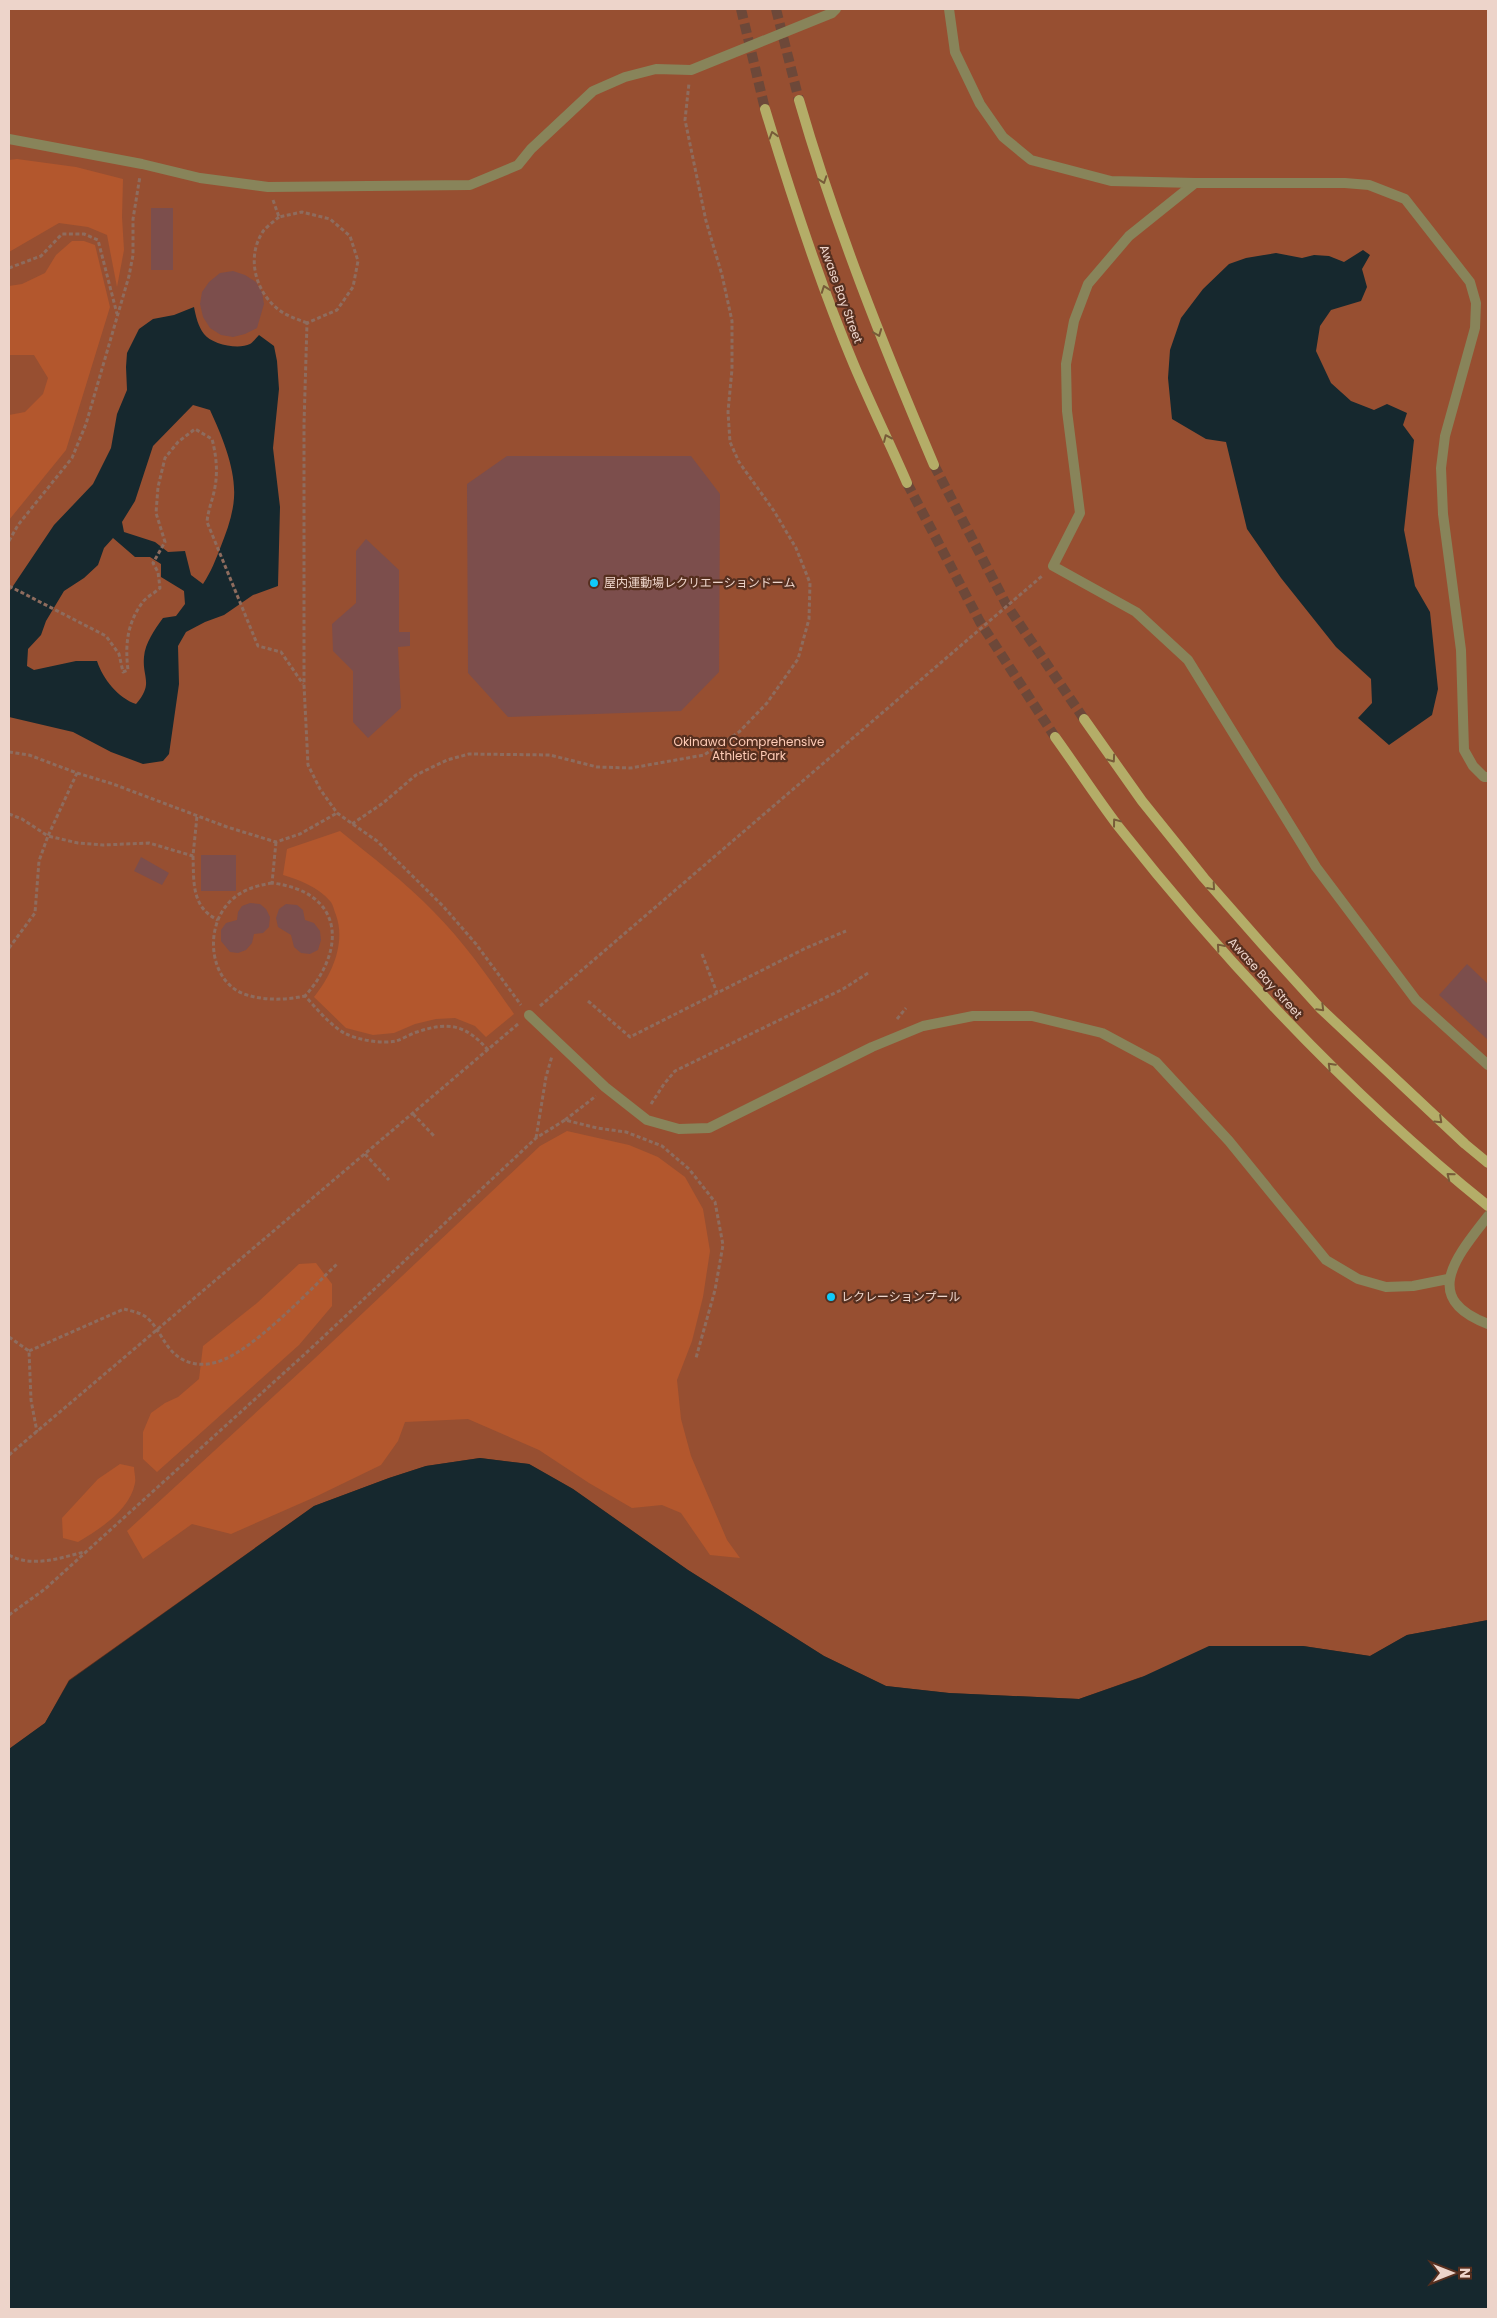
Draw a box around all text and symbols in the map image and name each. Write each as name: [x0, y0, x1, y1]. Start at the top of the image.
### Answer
one-way arrow: [768, 131, 778, 139]
one-way arrow: [817, 175, 827, 184]
street label: Awase Bay Street: [816, 242, 867, 345]
one-way arrow: [820, 285, 830, 293]
one-way arrow: [872, 328, 882, 337]
one-way arrow: [884, 435, 894, 444]
place label: 屋内運動場レクリエーションドーム: [604, 574, 795, 591]
marker: 屋内運動場レクリエーションドーム: [588, 577, 600, 589]
park label: Okinawa Comprehensive Athletic Park: [673, 733, 825, 764]
one-way arrow: [1106, 753, 1115, 763]
one-way arrow: [1113, 818, 1122, 828]
one-way arrow: [1206, 882, 1215, 891]
street label: Awase Bay Street: [1224, 934, 1306, 1022]
one-way arrow: [1217, 944, 1226, 953]
one-way arrow: [1315, 1002, 1324, 1011]
one-way arrow: [1328, 1062, 1337, 1071]
one-way arrow: [1433, 1114, 1442, 1123]
one-way arrow: [1447, 1173, 1456, 1181]
place label: レクレーションプール: [841, 1288, 960, 1305]
marker: レクレーションプール: [825, 1291, 837, 1303]
north arrow: [1427, 2248, 1477, 2298]
text: N: [1455, 2268, 1475, 2278]

